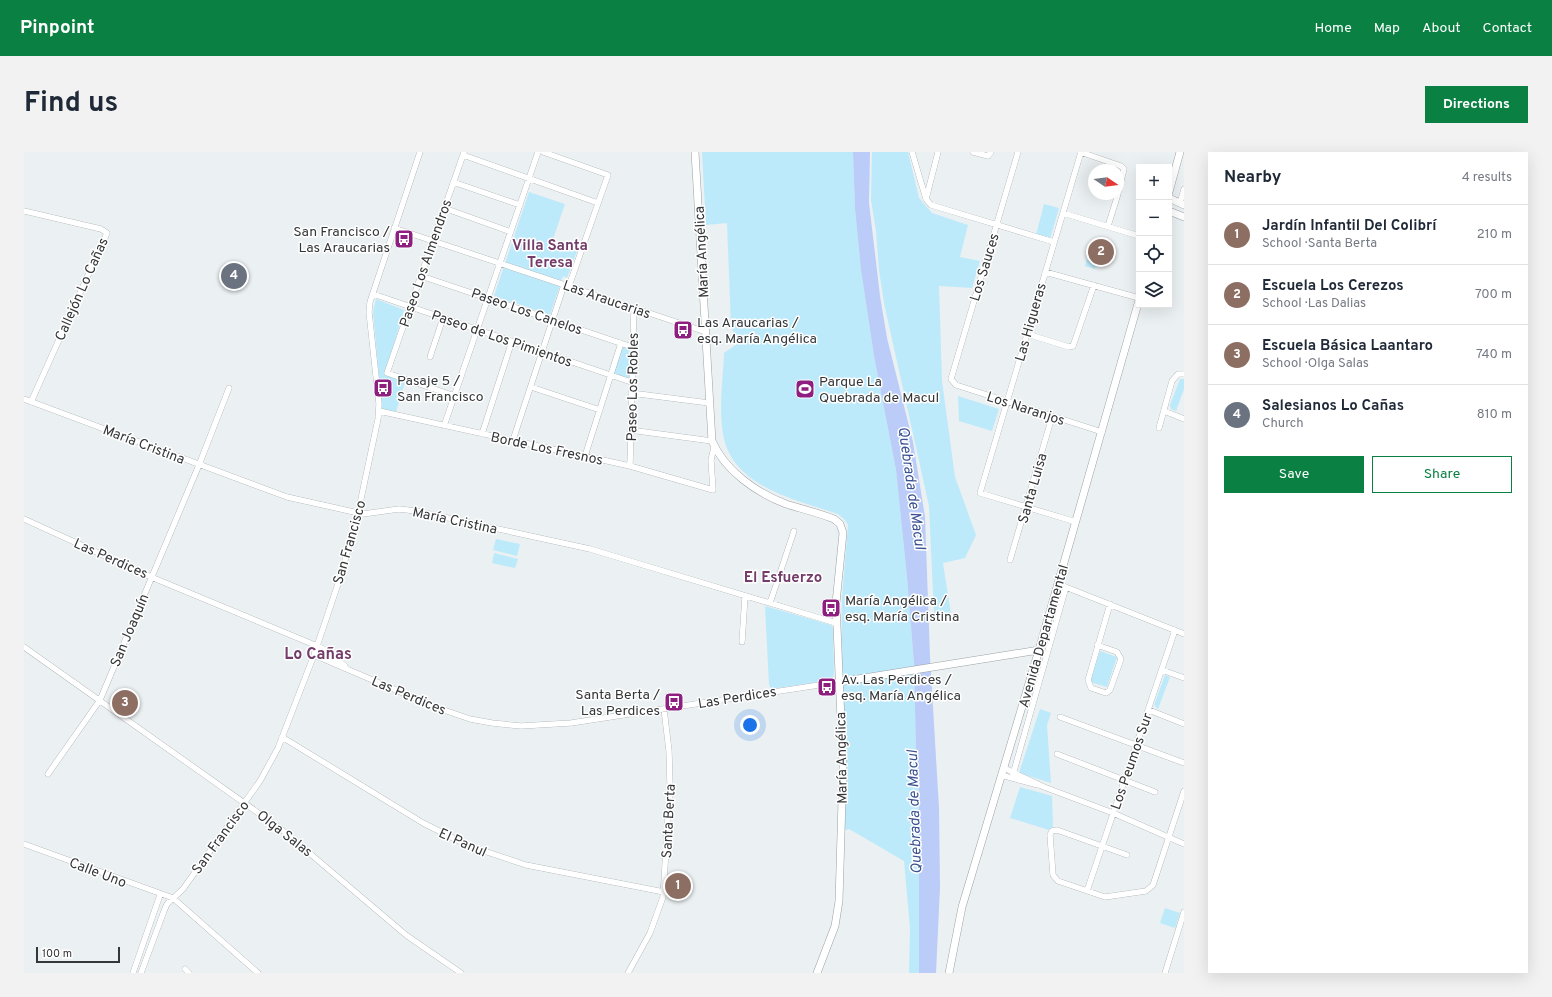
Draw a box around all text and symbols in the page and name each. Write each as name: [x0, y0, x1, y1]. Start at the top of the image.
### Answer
text: Pinpoint: [20, 16, 95, 40]
text: Home: [1315, 20, 1352, 37]
text: Map: [1374, 20, 1400, 37]
text: About: [1422, 20, 1461, 37]
text: Contact: [1483, 20, 1532, 37]
text: Find us: [24, 86, 118, 122]
button: Directions: [1425, 86, 1528, 123]
north arrow: [1088, 164, 1124, 200]
map controls: [1136, 164, 1172, 308]
button: +: [1136, 164, 1172, 200]
text: Nearby: [1224, 167, 1281, 189]
text: 4 results: [1462, 170, 1512, 186]
street label: Paseo Los Almendros: [397, 197, 456, 330]
button: −: [1136, 200, 1172, 236]
street label: María Angélica: [692, 206, 713, 298]
text: Jardín Infantil Del Colibrí: [1262, 217, 1436, 236]
place label: San Francisco / Las Araucarias: [293, 224, 390, 257]
text: 1: [1234, 227, 1240, 243]
text: 210 m: [1477, 227, 1512, 243]
bus stop icon: San Francisco / Las Araucarias: [393, 228, 415, 250]
street label: Los Sauces: [967, 231, 1004, 303]
street label: Callejón Lo Cañas: [52, 235, 113, 344]
button: locate: [1136, 236, 1172, 272]
text: School · Santa Berta: [1262, 236, 1377, 252]
district label: Villa Santa Teresa: [512, 237, 588, 273]
pin: 2: [1088, 237, 1114, 267]
pin: 4: [221, 261, 247, 291]
button: layers: [1136, 272, 1172, 308]
street label: Las Araucarias: [560, 277, 653, 323]
text: Escuela Los Cerezos: [1262, 277, 1404, 296]
street label: Las Higueras: [1012, 281, 1051, 364]
street label: Paseo Los Canelos: [469, 285, 584, 339]
text: 2: [1233, 287, 1241, 303]
text: 700 m: [1475, 287, 1512, 303]
text: School · Las Dalias: [1262, 296, 1366, 312]
street label: Paseo de Los Pimientos: [429, 307, 574, 372]
place label: Las Araucarias / esq. María Angélica: [697, 315, 817, 348]
bus stop icon: Las Araucarias / esq. María Angélica: [672, 319, 694, 341]
street label: Paseo Los Robles: [624, 332, 643, 442]
text: Escuela Básica Laantaro: [1262, 337, 1433, 356]
text: 3: [1233, 347, 1241, 363]
text: 740 m: [1476, 347, 1512, 363]
text: School · Olga Salas: [1262, 356, 1369, 372]
place label: Pasaje 5 / San Francisco: [397, 373, 484, 406]
place label: Parque La Quebrada de Macul: [819, 374, 939, 407]
bus stop icon: Pasaje 5 / San Francisco: [372, 377, 394, 399]
sports icon: Parque La Quebrada de Macul: [794, 378, 816, 400]
street label: Los Naranjos: [984, 389, 1067, 430]
text: Salesianos Lo Cañas: [1262, 397, 1404, 416]
text: 4: [1233, 407, 1241, 423]
text: 810 m: [1477, 407, 1512, 423]
text: Church: [1262, 416, 1304, 432]
street label: María Cristina: [100, 422, 187, 469]
water label: Quebrada de Macul: [892, 425, 929, 552]
street label: Borde Los Fresnos: [489, 429, 604, 470]
street label: Santa Luisa: [1015, 451, 1052, 526]
button: Save: [1224, 456, 1364, 493]
button: Share: [1372, 456, 1512, 493]
street label: San Francisco: [330, 498, 371, 586]
street label: María Cristina: [411, 504, 499, 539]
street label: Las Perdices: [71, 536, 150, 583]
street label: Avenida Departamental: [1016, 563, 1073, 710]
district label: El Esfuerzo: [744, 569, 822, 588]
street label: San Joaquín: [107, 592, 153, 670]
place label: María Angélica / esq. María Cristina: [845, 593, 959, 626]
bus stop icon: María Angélica / esq. María Cristina: [820, 597, 842, 619]
district label: Lo Cañas: [284, 645, 352, 665]
place label: Av. Las Perdices / esq. María Angélica: [841, 672, 961, 705]
street label: Las Perdices: [369, 673, 448, 720]
bus stop icon: Av. Las Perdices / esq. María Angélica: [816, 676, 838, 698]
street label: Las Perdices: [697, 684, 778, 713]
place label: Santa Berta / Las Perdices: [575, 687, 660, 720]
pin: 3: [112, 688, 138, 718]
bus stop icon: Santa Berta / Las Perdices: [663, 691, 685, 713]
street label: Los Peumos Sur: [1108, 710, 1157, 812]
street label: María Angélica: [833, 712, 852, 804]
your location: [740, 715, 760, 735]
water label: Quebrada de Macul: [904, 748, 927, 874]
street label: Santa Berta: [659, 783, 680, 859]
street label: San Francisco: [189, 798, 254, 878]
street label: Olga Salas: [253, 807, 315, 861]
street label: El Panul: [436, 825, 489, 861]
street label: Calle Uno: [66, 855, 129, 892]
pin: 1: [665, 871, 691, 901]
scale bar: [36, 945, 120, 964]
text: 100 m: [42, 947, 72, 961]

